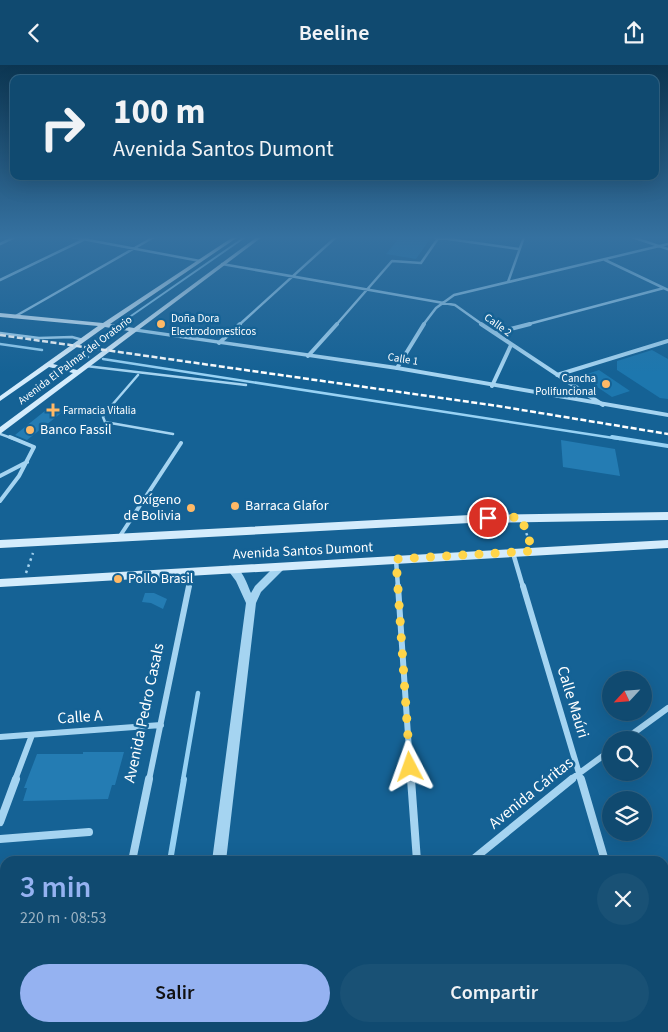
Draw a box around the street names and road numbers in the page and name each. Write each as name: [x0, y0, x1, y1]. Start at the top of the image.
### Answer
street label: Calle 2: [481, 310, 515, 340]
street label: Avenida El Palmar del Oratorio: [15, 312, 135, 408]
street label: Calle 1: [387, 349, 419, 369]
street label: Avenida Santos Dumont: [232, 537, 374, 565]
street label: Avenida Pedro Casals: [118, 641, 170, 785]
street label: Calle Maúri: [552, 663, 594, 741]
street label: Calle A: [57, 704, 104, 730]
street label: Avenida Cáritas: [484, 752, 578, 834]

